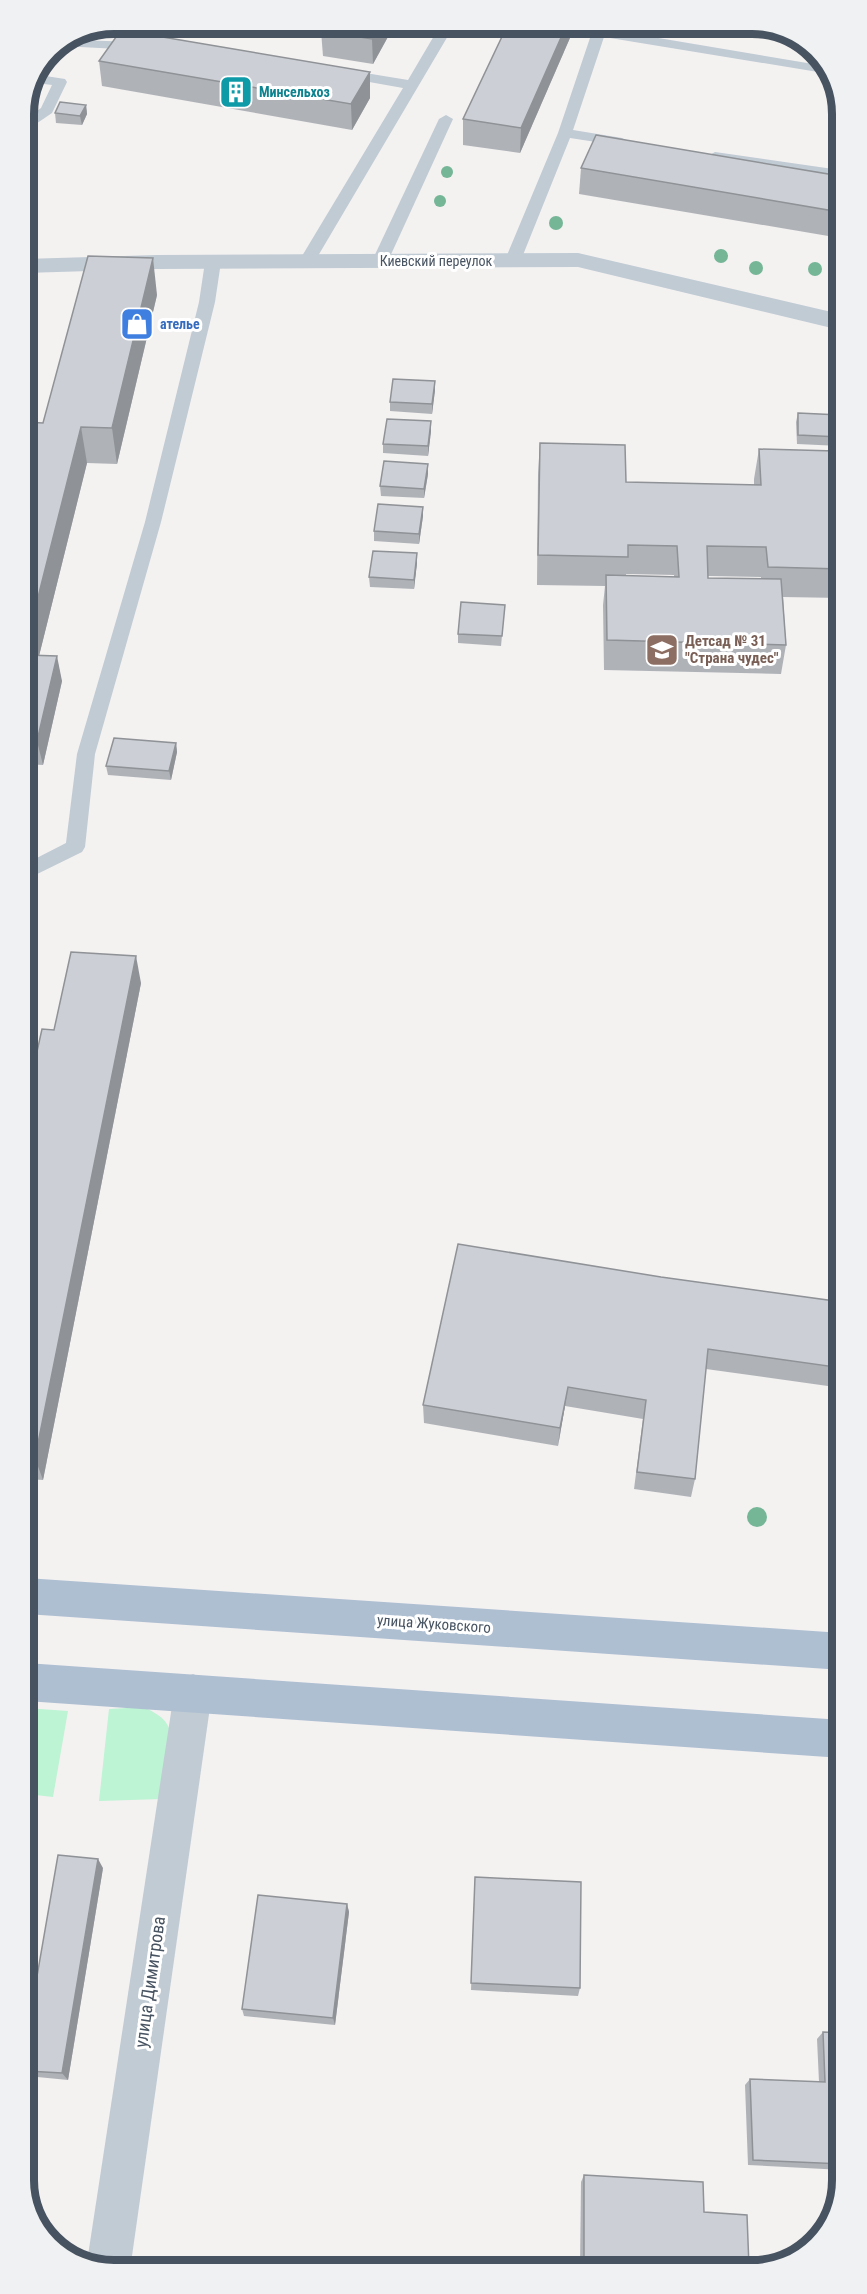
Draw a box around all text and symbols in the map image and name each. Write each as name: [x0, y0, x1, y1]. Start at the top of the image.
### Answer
building icon: Минсельхоз: [218, 74, 254, 110]
place label: Минсельхоз: [259, 84, 330, 100]
street label: Киевский переулок: [380, 253, 493, 269]
shop icon: ателье: [119, 306, 155, 342]
place label: ателье: [160, 316, 200, 332]
school or university icon: Детсад № 31 "Страна чудес": [644, 632, 680, 668]
place label: Детсад № 31 "Страна чудес": [685, 632, 779, 667]
street label: улица Жуковского: [376, 1611, 492, 1637]
street label: улица Димитрова: [130, 1915, 169, 2049]

